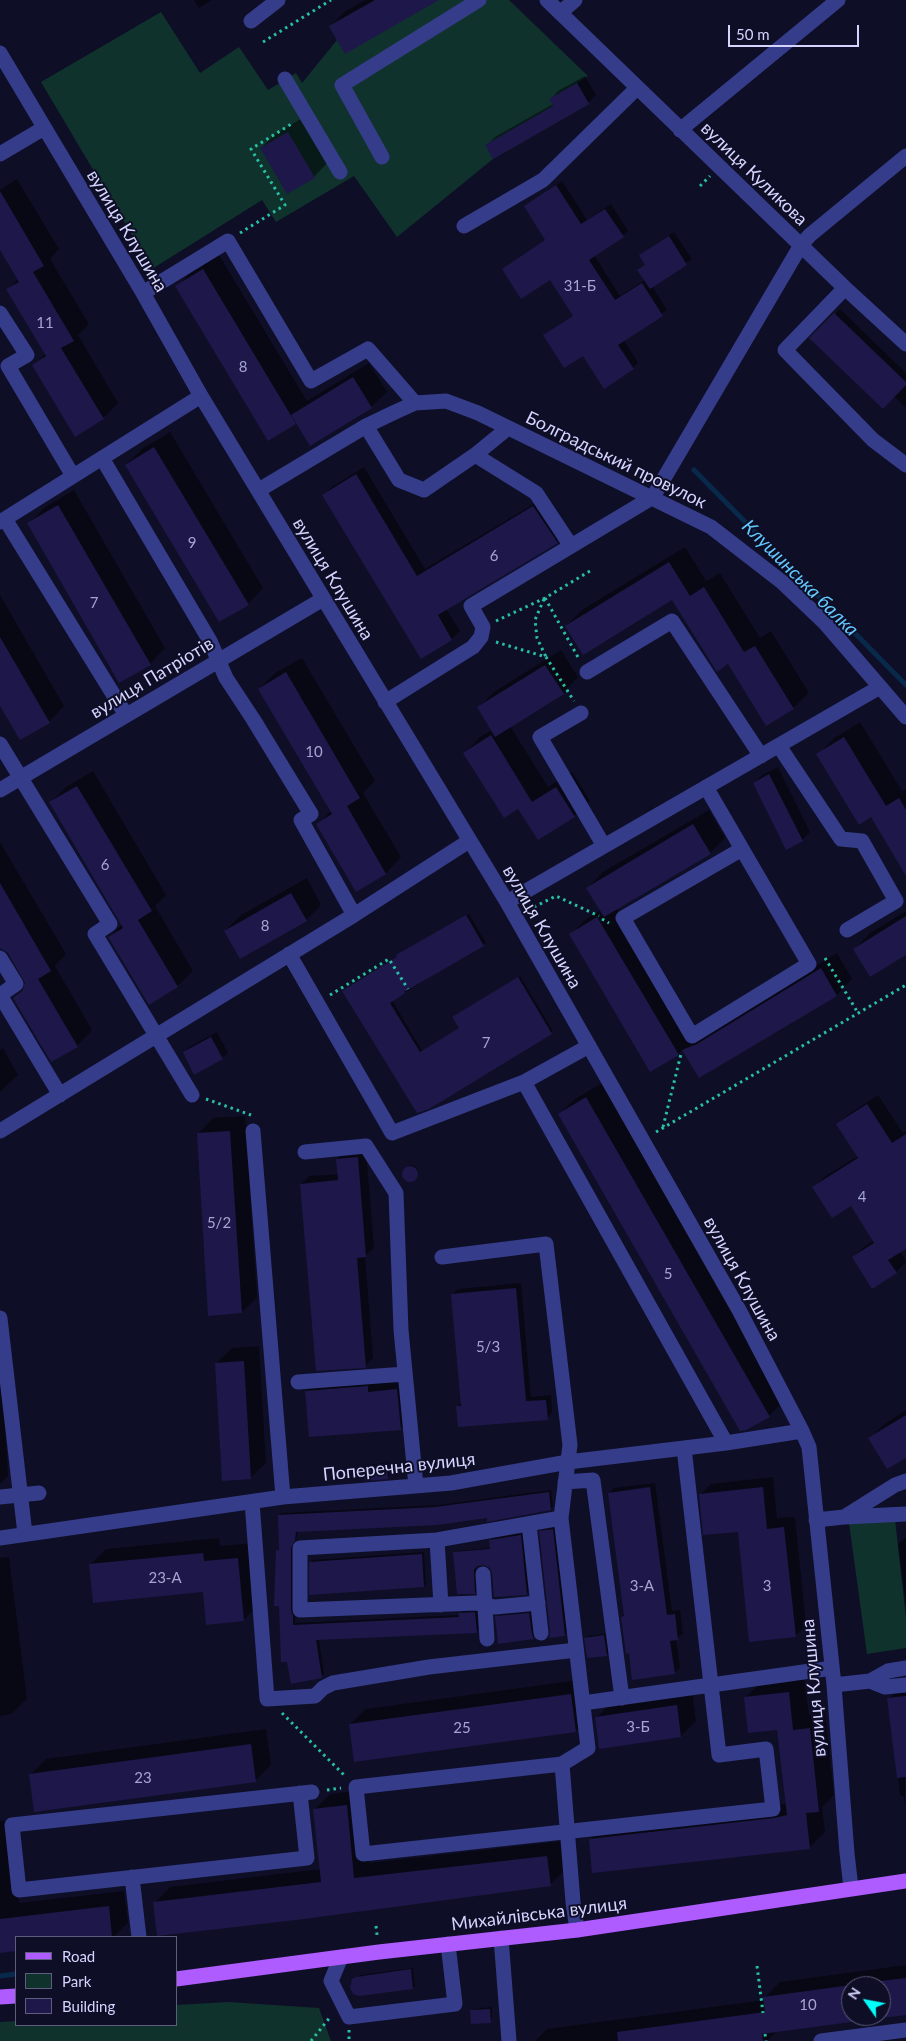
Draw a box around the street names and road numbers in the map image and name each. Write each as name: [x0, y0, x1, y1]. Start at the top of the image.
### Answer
street label: вулиця Куликова: [696, 118, 812, 230]
street label: вулиця Клушина: [82, 166, 172, 296]
street label: Болградський провулок: [522, 407, 710, 513]
street label: вулиця Клушина: [288, 514, 378, 644]
street label: вулиця Патріотів: [87, 633, 217, 723]
street label: вулиця Клушина: [498, 862, 586, 992]
street label: вулиця Клушина: [699, 1213, 785, 1345]
street label: Поперечна вулиця: [322, 1448, 476, 1486]
street label: вулиця Клушина: [797, 1618, 831, 1758]
street label: Михайлівська вулиця: [450, 1893, 628, 1935]

